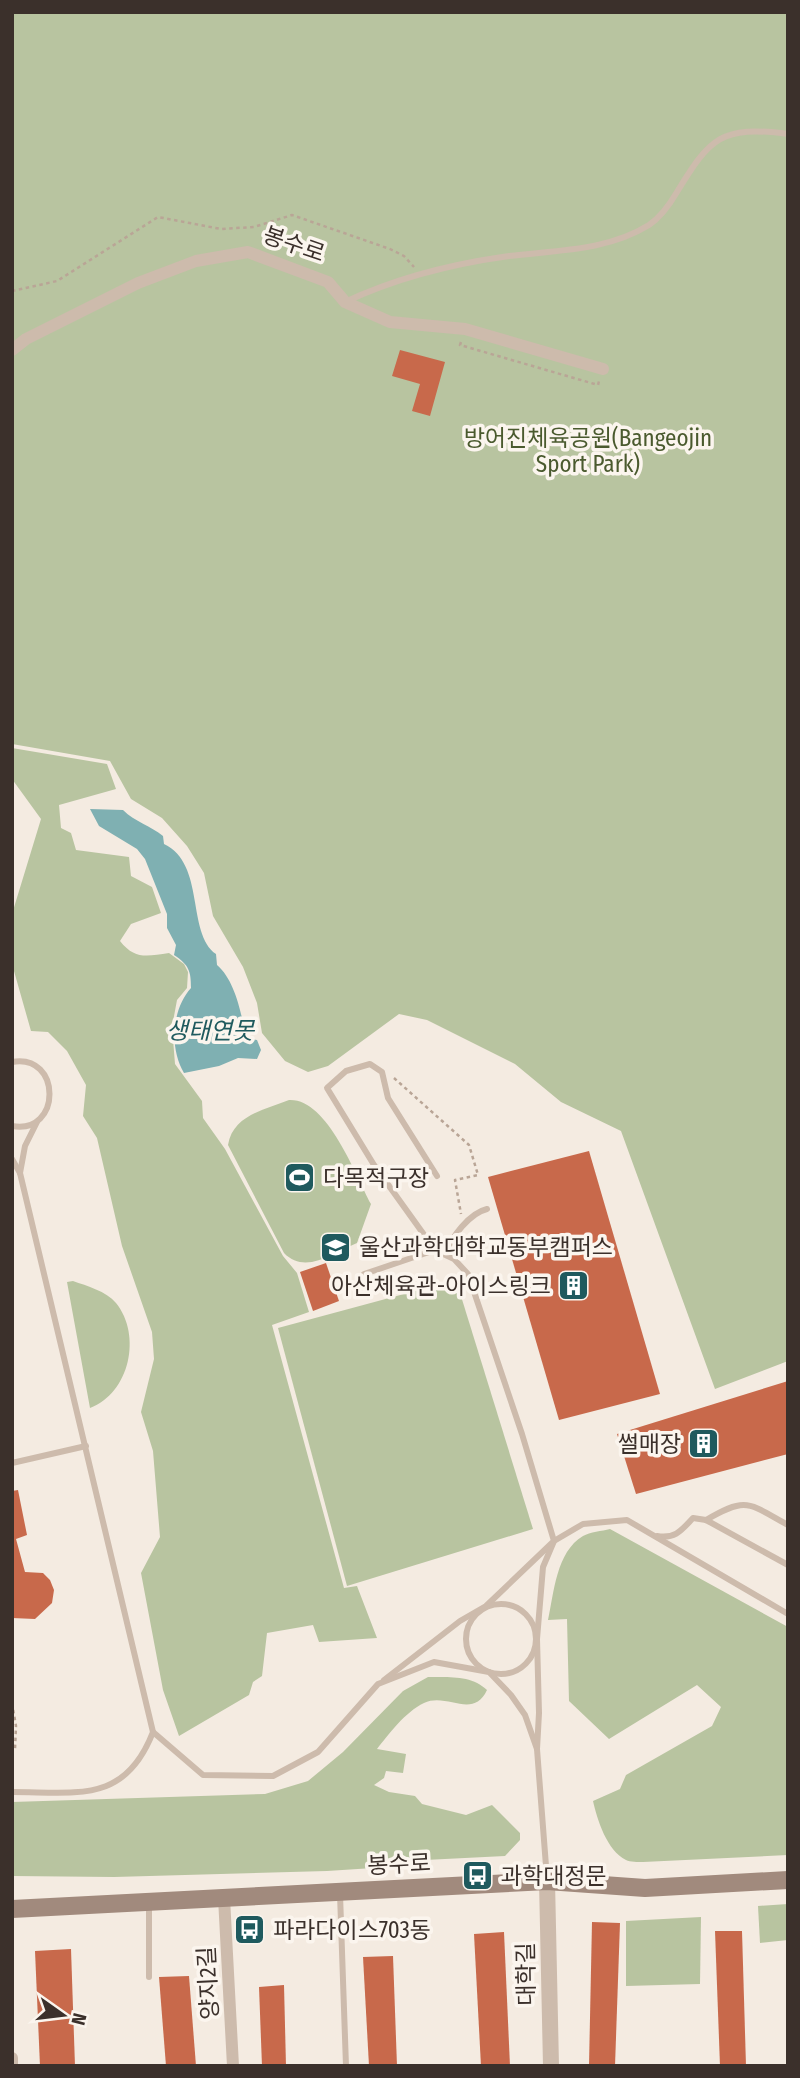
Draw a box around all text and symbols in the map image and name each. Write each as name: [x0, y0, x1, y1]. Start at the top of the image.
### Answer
street label: 봉수로: [259, 220, 329, 268]
park label: 방어진체육공원(Bangeojin Sport Park): [464, 424, 712, 478]
water label: 생태연못: [166, 1017, 256, 1045]
sports icon: 다목적구장: [283, 1161, 317, 1195]
place label: 다목적구장: [323, 1164, 429, 1192]
school or university icon: 울산과학대학교동부캠퍼스: [319, 1230, 353, 1264]
place label: 울산과학대학교동부캠퍼스: [359, 1233, 613, 1261]
building icon: 아산체육관-아이스링크: [557, 1269, 591, 1303]
place label: 아산체육관-아이스링크: [331, 1272, 551, 1300]
building icon: 썰매장: [687, 1427, 721, 1461]
place label: 썰매장: [618, 1430, 681, 1458]
street label: 봉수로: [367, 1848, 431, 1880]
bus stop icon: 과학대정문: [461, 1859, 495, 1893]
place label: 과학대정문: [501, 1862, 607, 1890]
bus stop icon: 파라다이스703동: [233, 1913, 267, 1947]
place label: 파라다이스703동: [273, 1916, 431, 1944]
street label: 대학길: [511, 1942, 541, 2006]
street label: 양지2길: [192, 1946, 224, 2020]
north arrow: [28, 1980, 98, 2050]
text: N: [66, 2011, 92, 2027]

